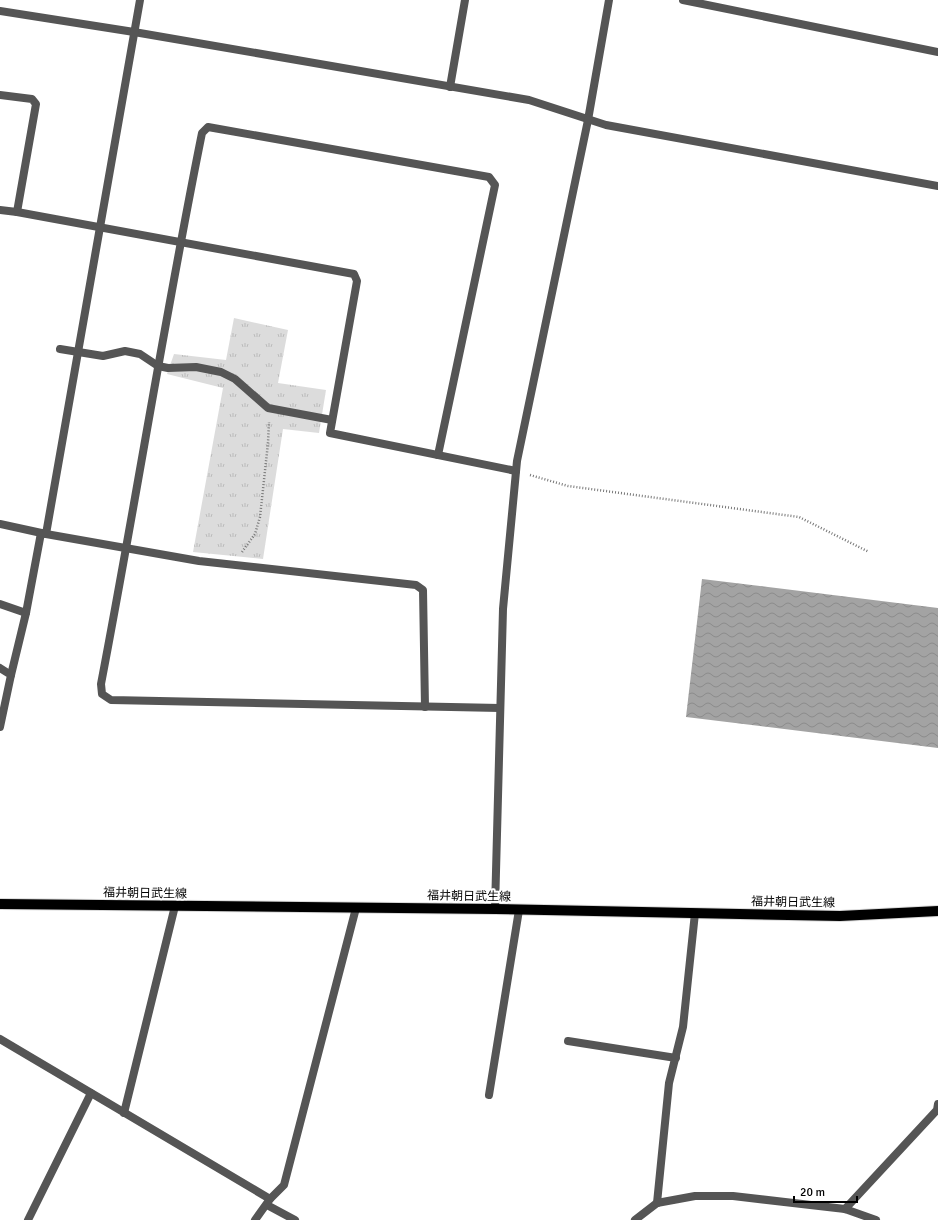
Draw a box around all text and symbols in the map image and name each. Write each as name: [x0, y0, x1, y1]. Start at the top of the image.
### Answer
street label: 福井朝日武生線: [103, 885, 187, 902]
street label: 福井朝日武生線: [427, 888, 511, 905]
street label: 福井朝日武生線: [751, 894, 835, 911]
scale bar: [794, 1178, 857, 1204]
text: 20 m: [800, 1185, 825, 1200]

